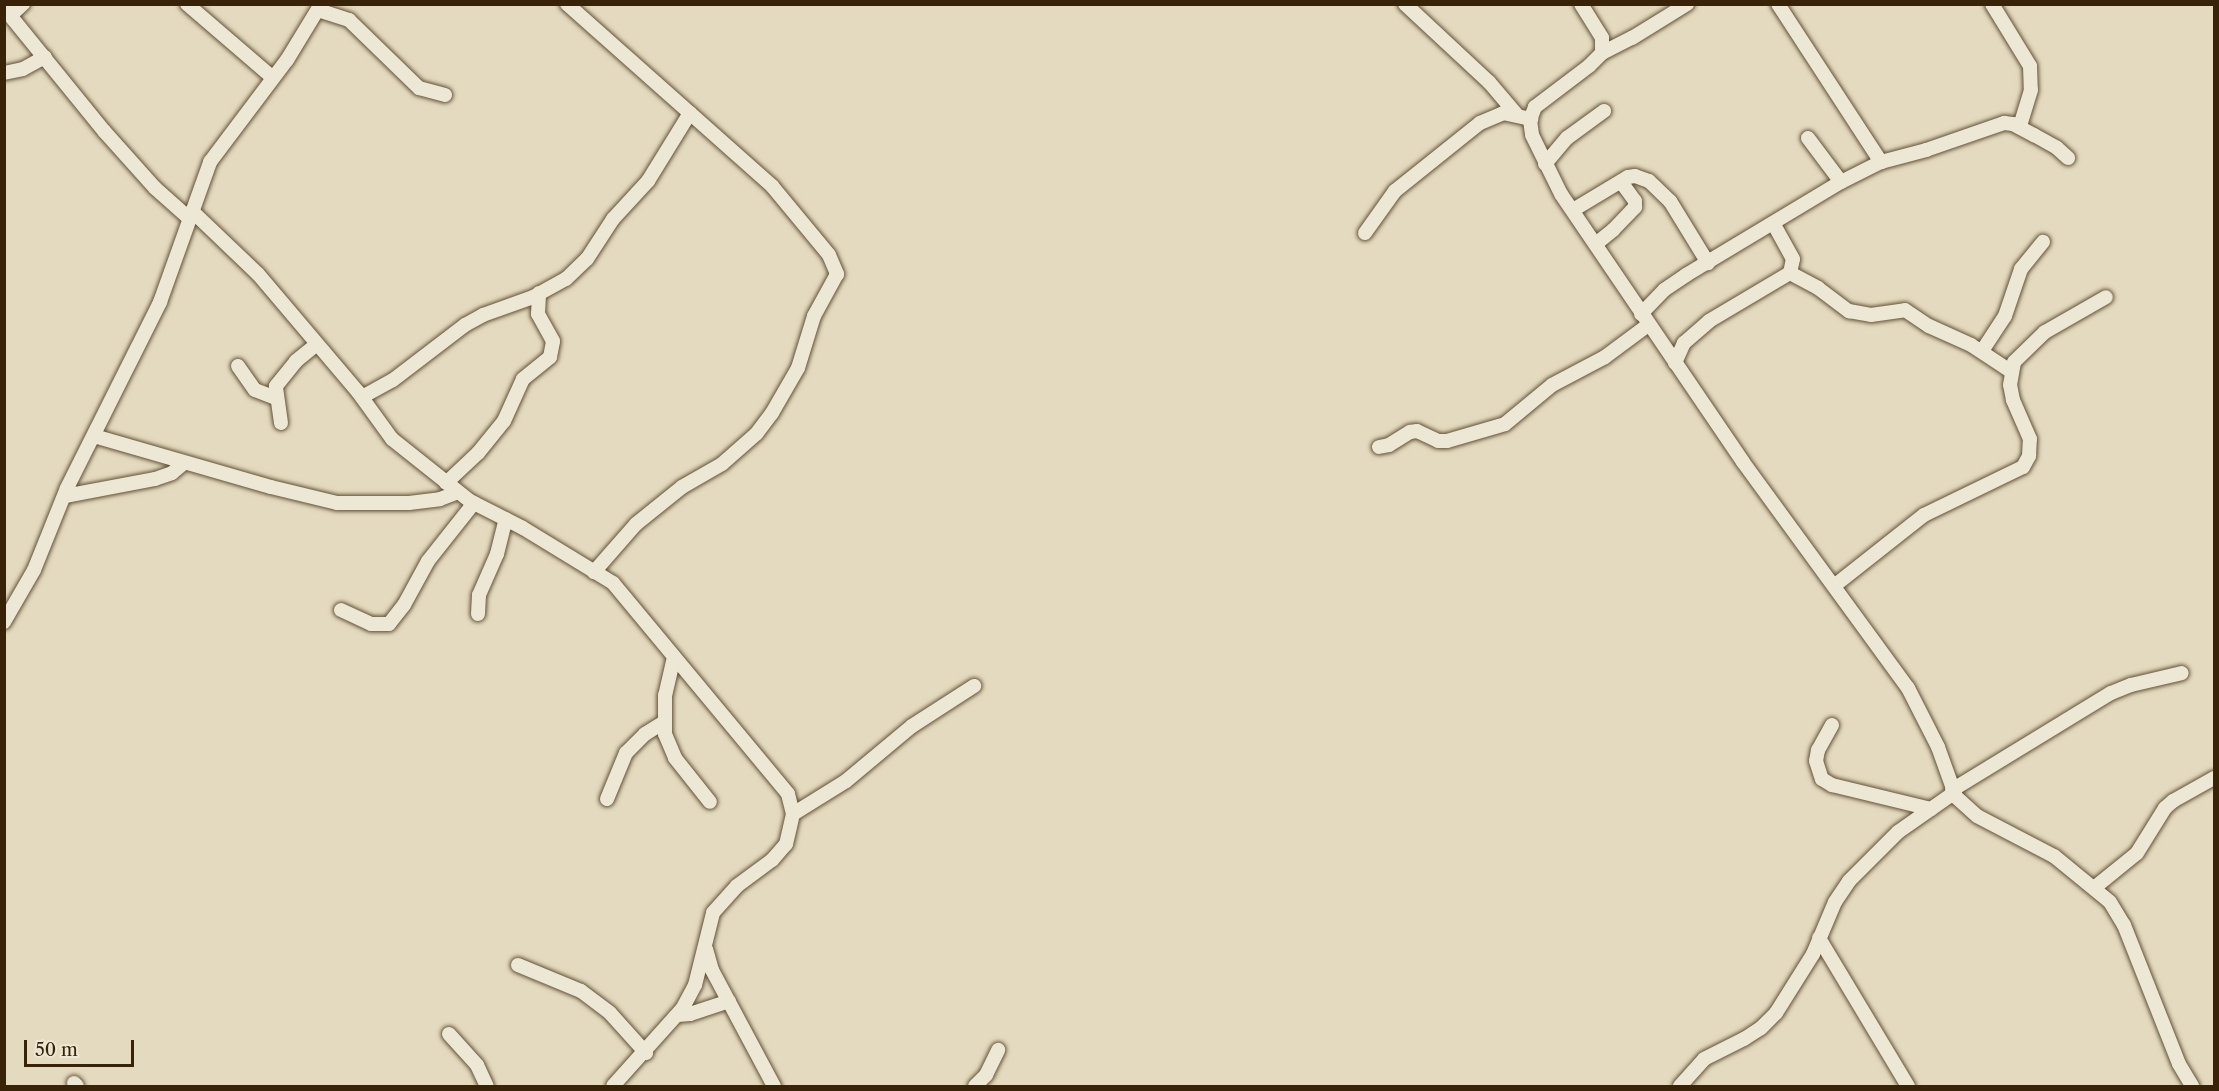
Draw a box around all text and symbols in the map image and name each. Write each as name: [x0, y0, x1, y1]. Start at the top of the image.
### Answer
scale bar: [27, 1028, 136, 1066]
text: 50 m: [35, 1039, 78, 1061]

